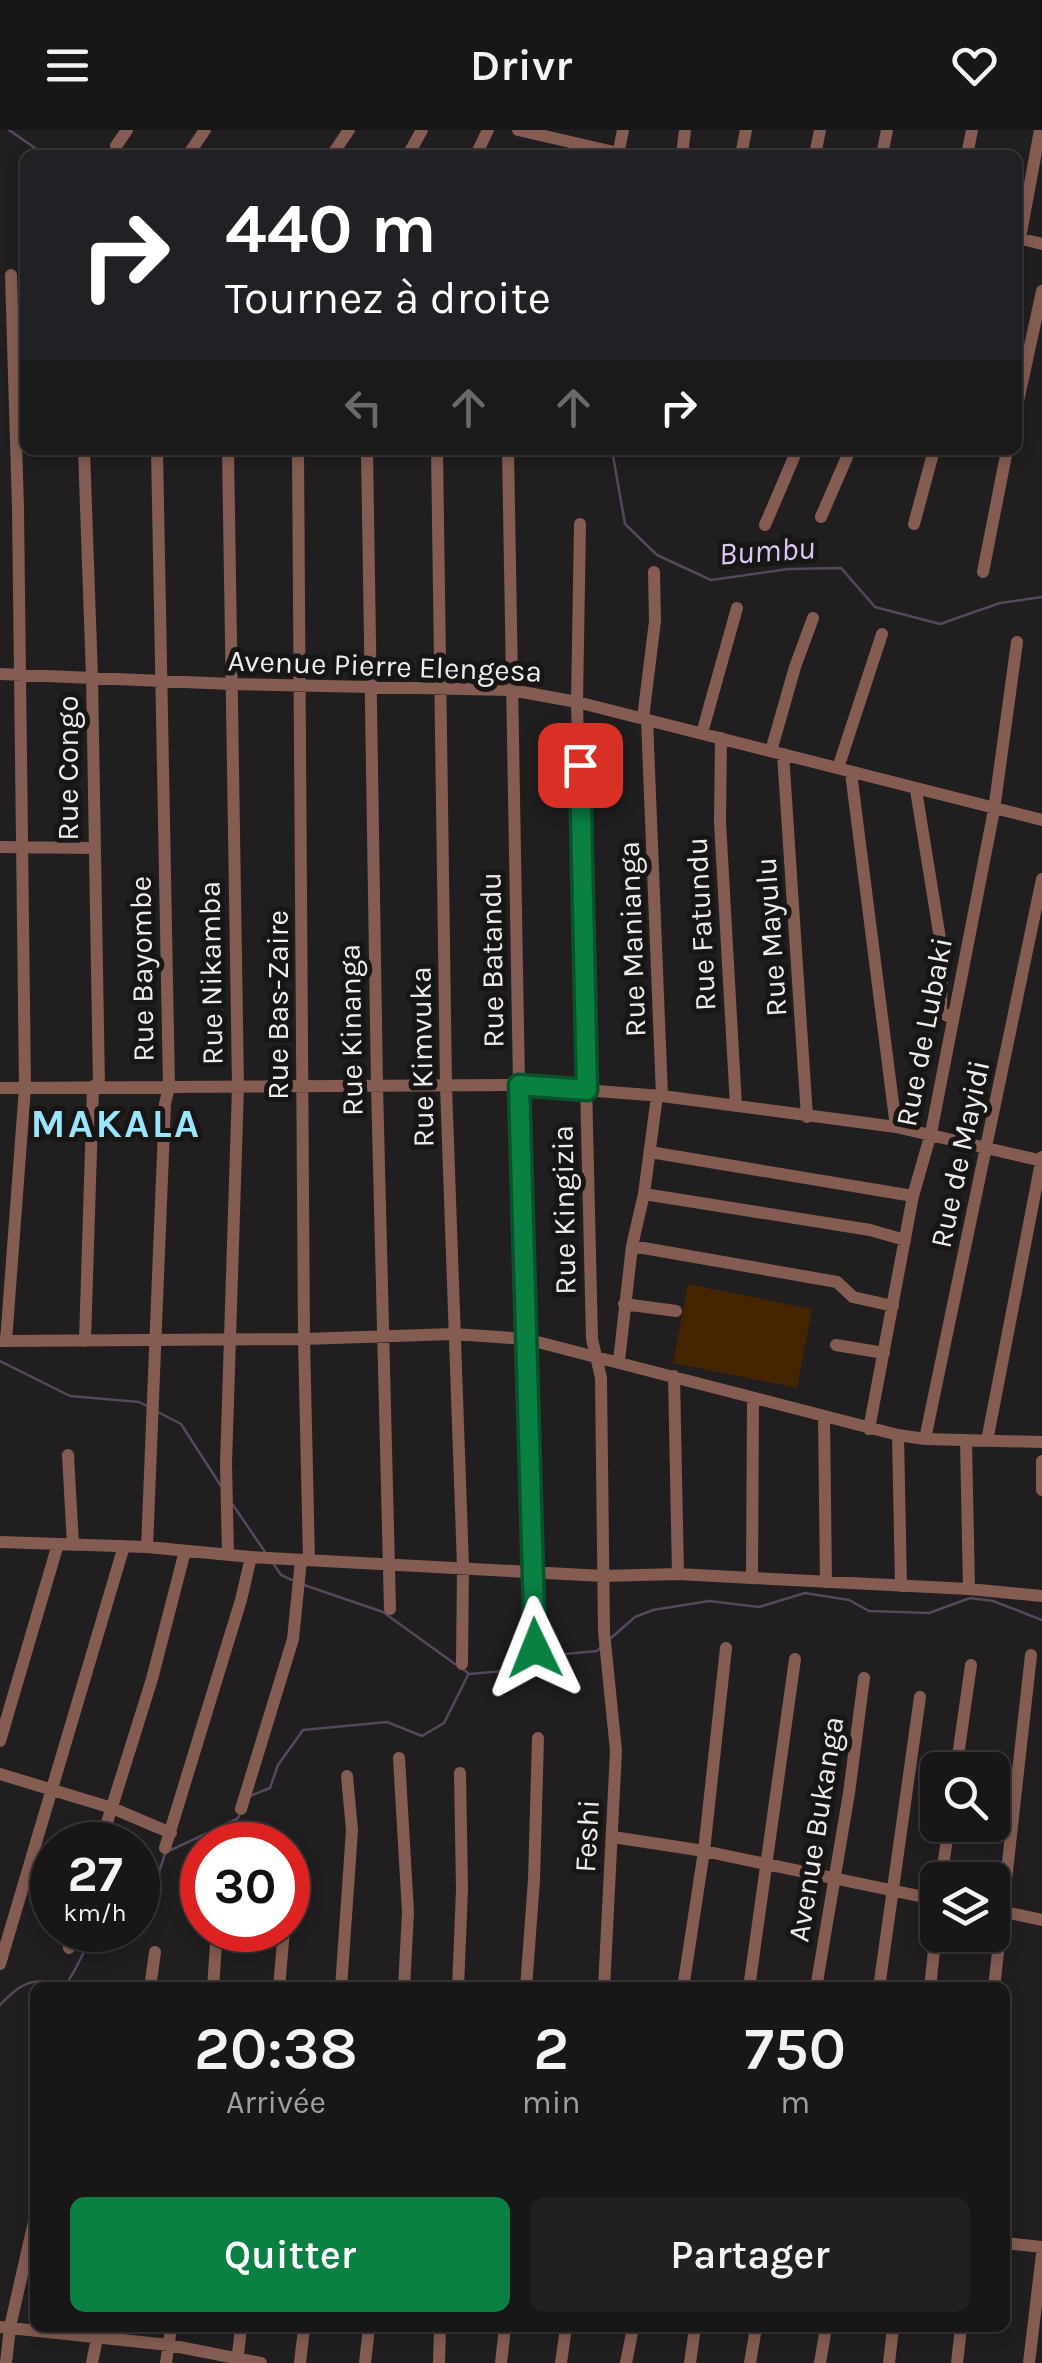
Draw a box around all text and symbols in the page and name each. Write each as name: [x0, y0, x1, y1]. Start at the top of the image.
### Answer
icon: menu: [40, 38, 95, 93]
icon: heart: [947, 38, 1002, 93]
text: Drivr: [470, 39, 572, 91]
text: 440 m: [225, 188, 437, 270]
icon: right: [60, 190, 190, 320]
text: Tournez à droite: [225, 272, 551, 324]
icon: left: [336, 380, 391, 435]
icon: ahead: [441, 380, 496, 435]
icon: ahead: [546, 380, 601, 435]
icon: right: [651, 380, 706, 435]
water label: Bumbu: [718, 529, 816, 573]
street label: Avenue Pierre Elengesa: [227, 643, 543, 689]
street label: Rue Congo: [50, 695, 86, 841]
pin: [538, 723, 623, 808]
icon: arrive: [553, 738, 608, 793]
street label: Rue Fatundu: [678, 836, 724, 1012]
street label: Rue Manianga: [611, 840, 653, 1038]
street label: Rue Mayulu: [747, 856, 795, 1018]
street label: Rue Batandu: [472, 872, 512, 1048]
street label: Rue Bayombe: [122, 876, 162, 1062]
street label: Rue Nikamba: [191, 881, 231, 1065]
street label: Rue Bas-Zaire: [260, 910, 296, 1100]
street label: Rue de Lubaki: [888, 934, 960, 1130]
street label: Rue Kinanga: [331, 943, 371, 1117]
street label: Rue Kimvuka: [402, 966, 442, 1148]
street label: Rue de Mayidi: [923, 1057, 997, 1251]
district label: MAKALA: [31, 1100, 201, 1147]
street label: Rue Kingizia: [545, 1125, 583, 1295]
position arrow: [483, 1596, 587, 1700]
street label: Avenue Bukanga: [780, 1714, 852, 1944]
map controls: [920, 1752, 1010, 1952]
button: search: [920, 1752, 1010, 1842]
street label: Feshi: [567, 1799, 607, 1873]
speed limit sign: 30: [180, 1822, 310, 1952]
text: 27: [67, 1845, 123, 1904]
button: layers: [920, 1862, 1010, 1952]
text: km/h: [63, 1898, 127, 1927]
text: 20:38: [194, 2014, 358, 2084]
text: 2: [533, 2014, 569, 2084]
text: 750: [745, 2014, 846, 2084]
text: Arrivée: [226, 2084, 326, 2121]
text: min: [522, 2084, 581, 2121]
text: m: [780, 2084, 810, 2121]
button: Quitter: [70, 2197, 510, 2312]
button: Partager: [530, 2197, 970, 2312]

